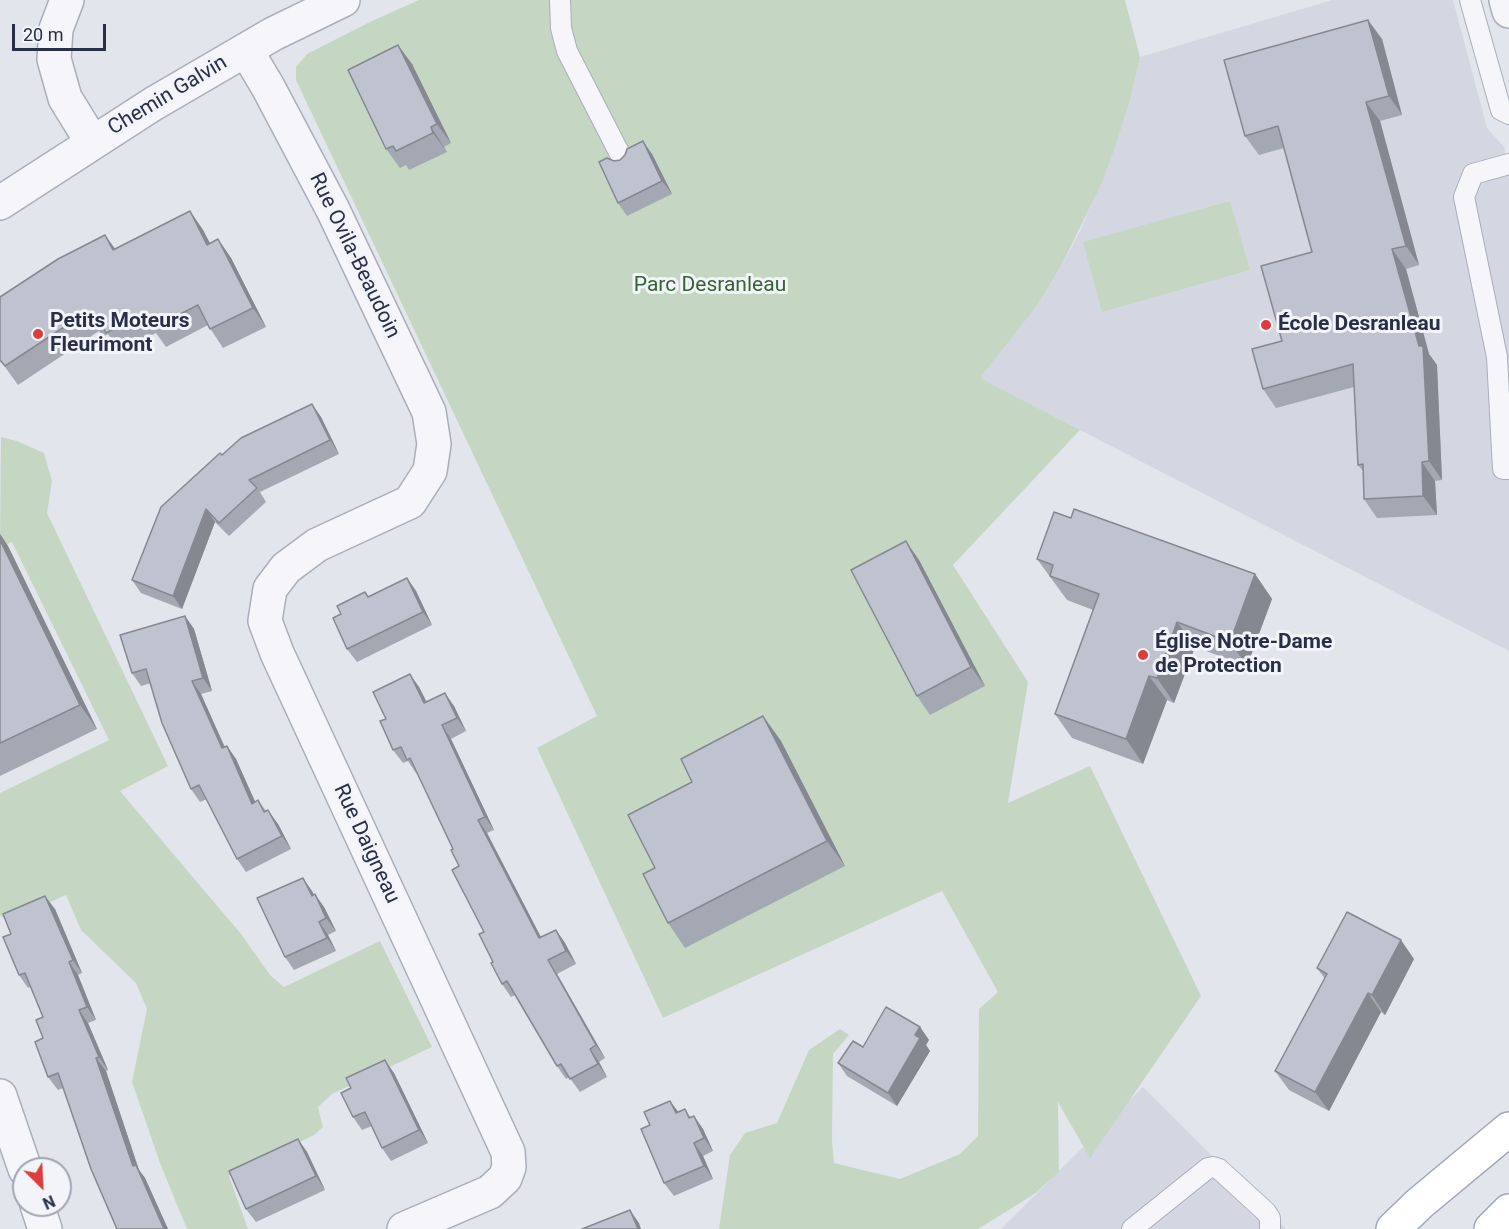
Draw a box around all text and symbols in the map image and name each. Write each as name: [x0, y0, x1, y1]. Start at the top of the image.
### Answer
scale bar: [15, 12, 110, 50]
text: 20 m: [23, 24, 63, 45]
street label: Chemin Galvin: [104, 51, 232, 141]
street label: Rue Ovila-Beaudoin: [303, 169, 405, 343]
park label: Parc Desranleau: [634, 273, 786, 299]
place label: Petits Moteurs Fleurimont: [50, 309, 189, 359]
place label: École Desranleau: [1278, 312, 1441, 338]
marker: École Desranleau: [1259, 318, 1273, 332]
marker: Petits Moteurs Fleurimont: [31, 327, 45, 341]
place label: Église Notre-Dame de Protection: [1155, 630, 1332, 680]
marker: Église Notre-Dame de Protection: [1136, 648, 1150, 662]
street label: Rue Daigneau: [327, 780, 405, 908]
north arrow: [12, 1157, 72, 1217]
text: N: [40, 1191, 58, 1213]

